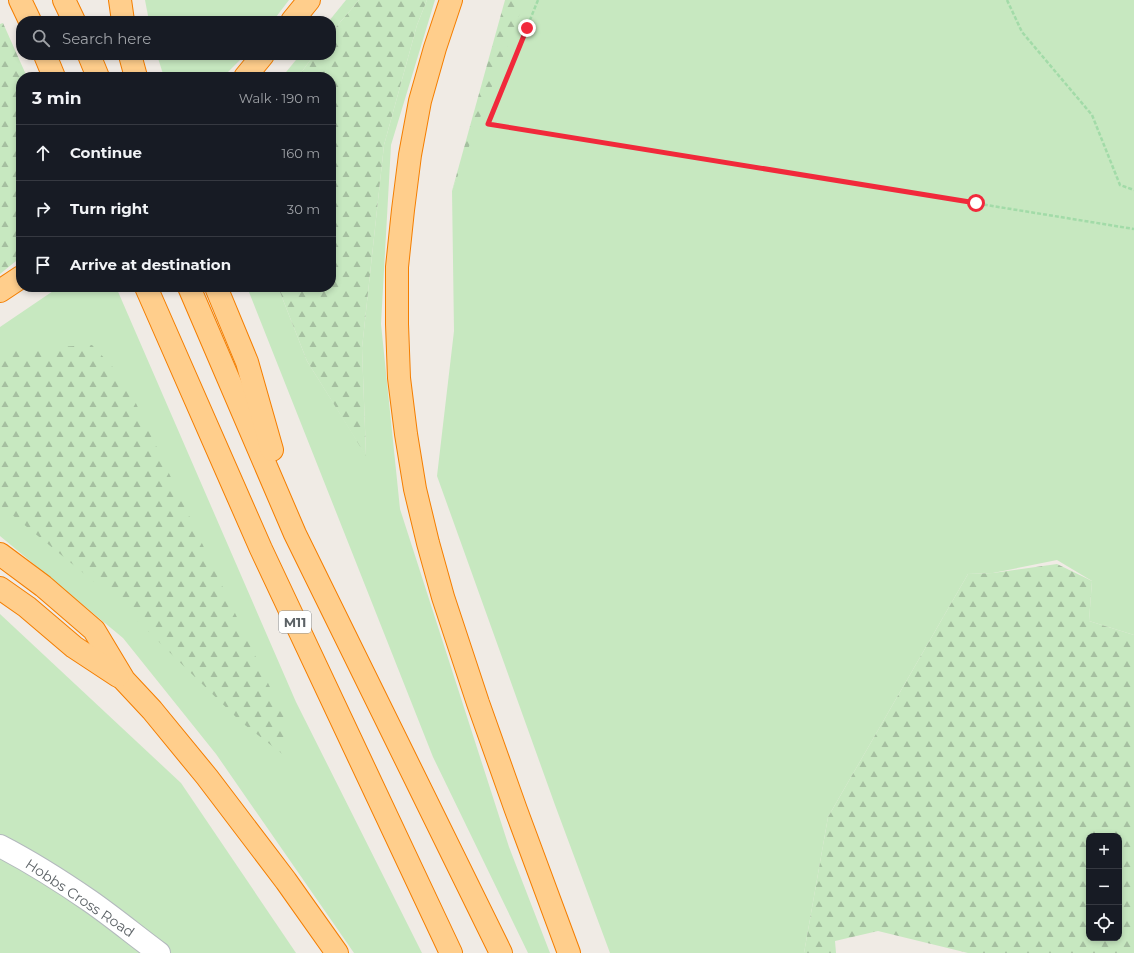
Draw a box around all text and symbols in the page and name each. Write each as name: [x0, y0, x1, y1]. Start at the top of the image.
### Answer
search box: [16, 16, 336, 60]
route end: [518, 19, 536, 37]
icon: search: [30, 27, 52, 49]
text: Search here: [62, 29, 151, 48]
text: 3 min: [32, 88, 82, 108]
text: Walk · 190 m: [239, 90, 320, 106]
icon: ahead: [32, 142, 54, 164]
text: Continue: [70, 143, 142, 162]
text: 160 m: [282, 145, 320, 161]
route start: [967, 194, 985, 212]
icon: right: [32, 198, 54, 220]
text: Turn right: [70, 199, 149, 218]
text: 30 m: [287, 201, 320, 217]
icon: arrive: [32, 254, 54, 276]
text: Arrive at destination: [70, 255, 231, 274]
road number: M11: [279, 611, 311, 633]
map controls: [1086, 833, 1122, 941]
button: +: [1086, 833, 1122, 869]
street label: Hobbs Cross Road: [22, 855, 138, 941]
button: −: [1086, 869, 1122, 905]
button: locate: [1086, 905, 1122, 941]

